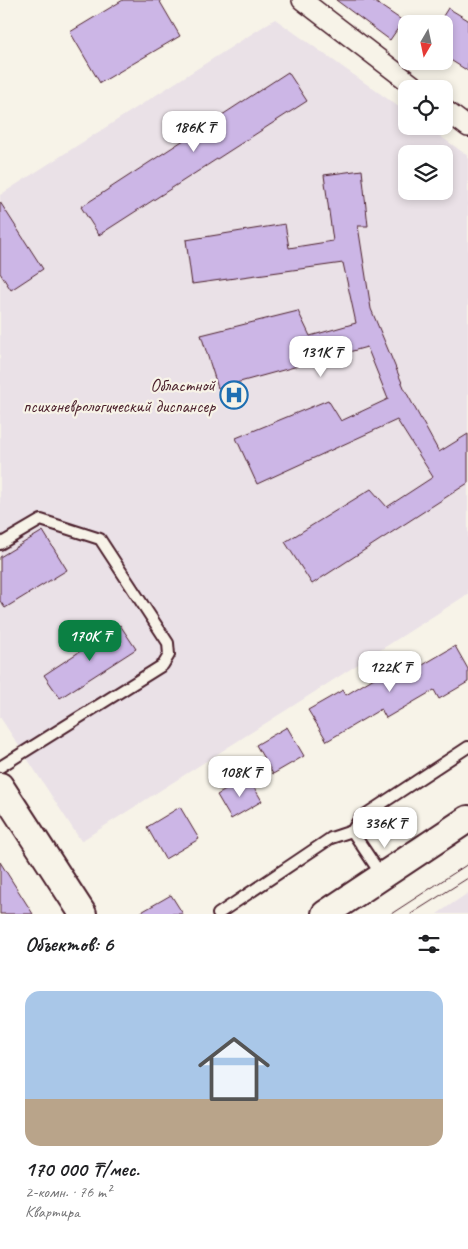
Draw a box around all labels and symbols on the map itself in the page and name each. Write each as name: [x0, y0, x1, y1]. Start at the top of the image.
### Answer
north arrow: [398, 15, 452, 70]
pin: 186K ₸: [153, 110, 235, 153]
pin: 131K ₸: [280, 336, 362, 378]
place label: Областной психоневрологический диспансер: [23, 374, 216, 417]
hospital icon: Областной психоневрологический диспансер: [219, 380, 249, 410]
pin: 170K ₸: [49, 620, 131, 662]
pin: 122K ₸: [349, 650, 431, 693]
pin: 108K ₸: [199, 756, 281, 798]
pin: 336K ₸: [344, 806, 426, 849]

